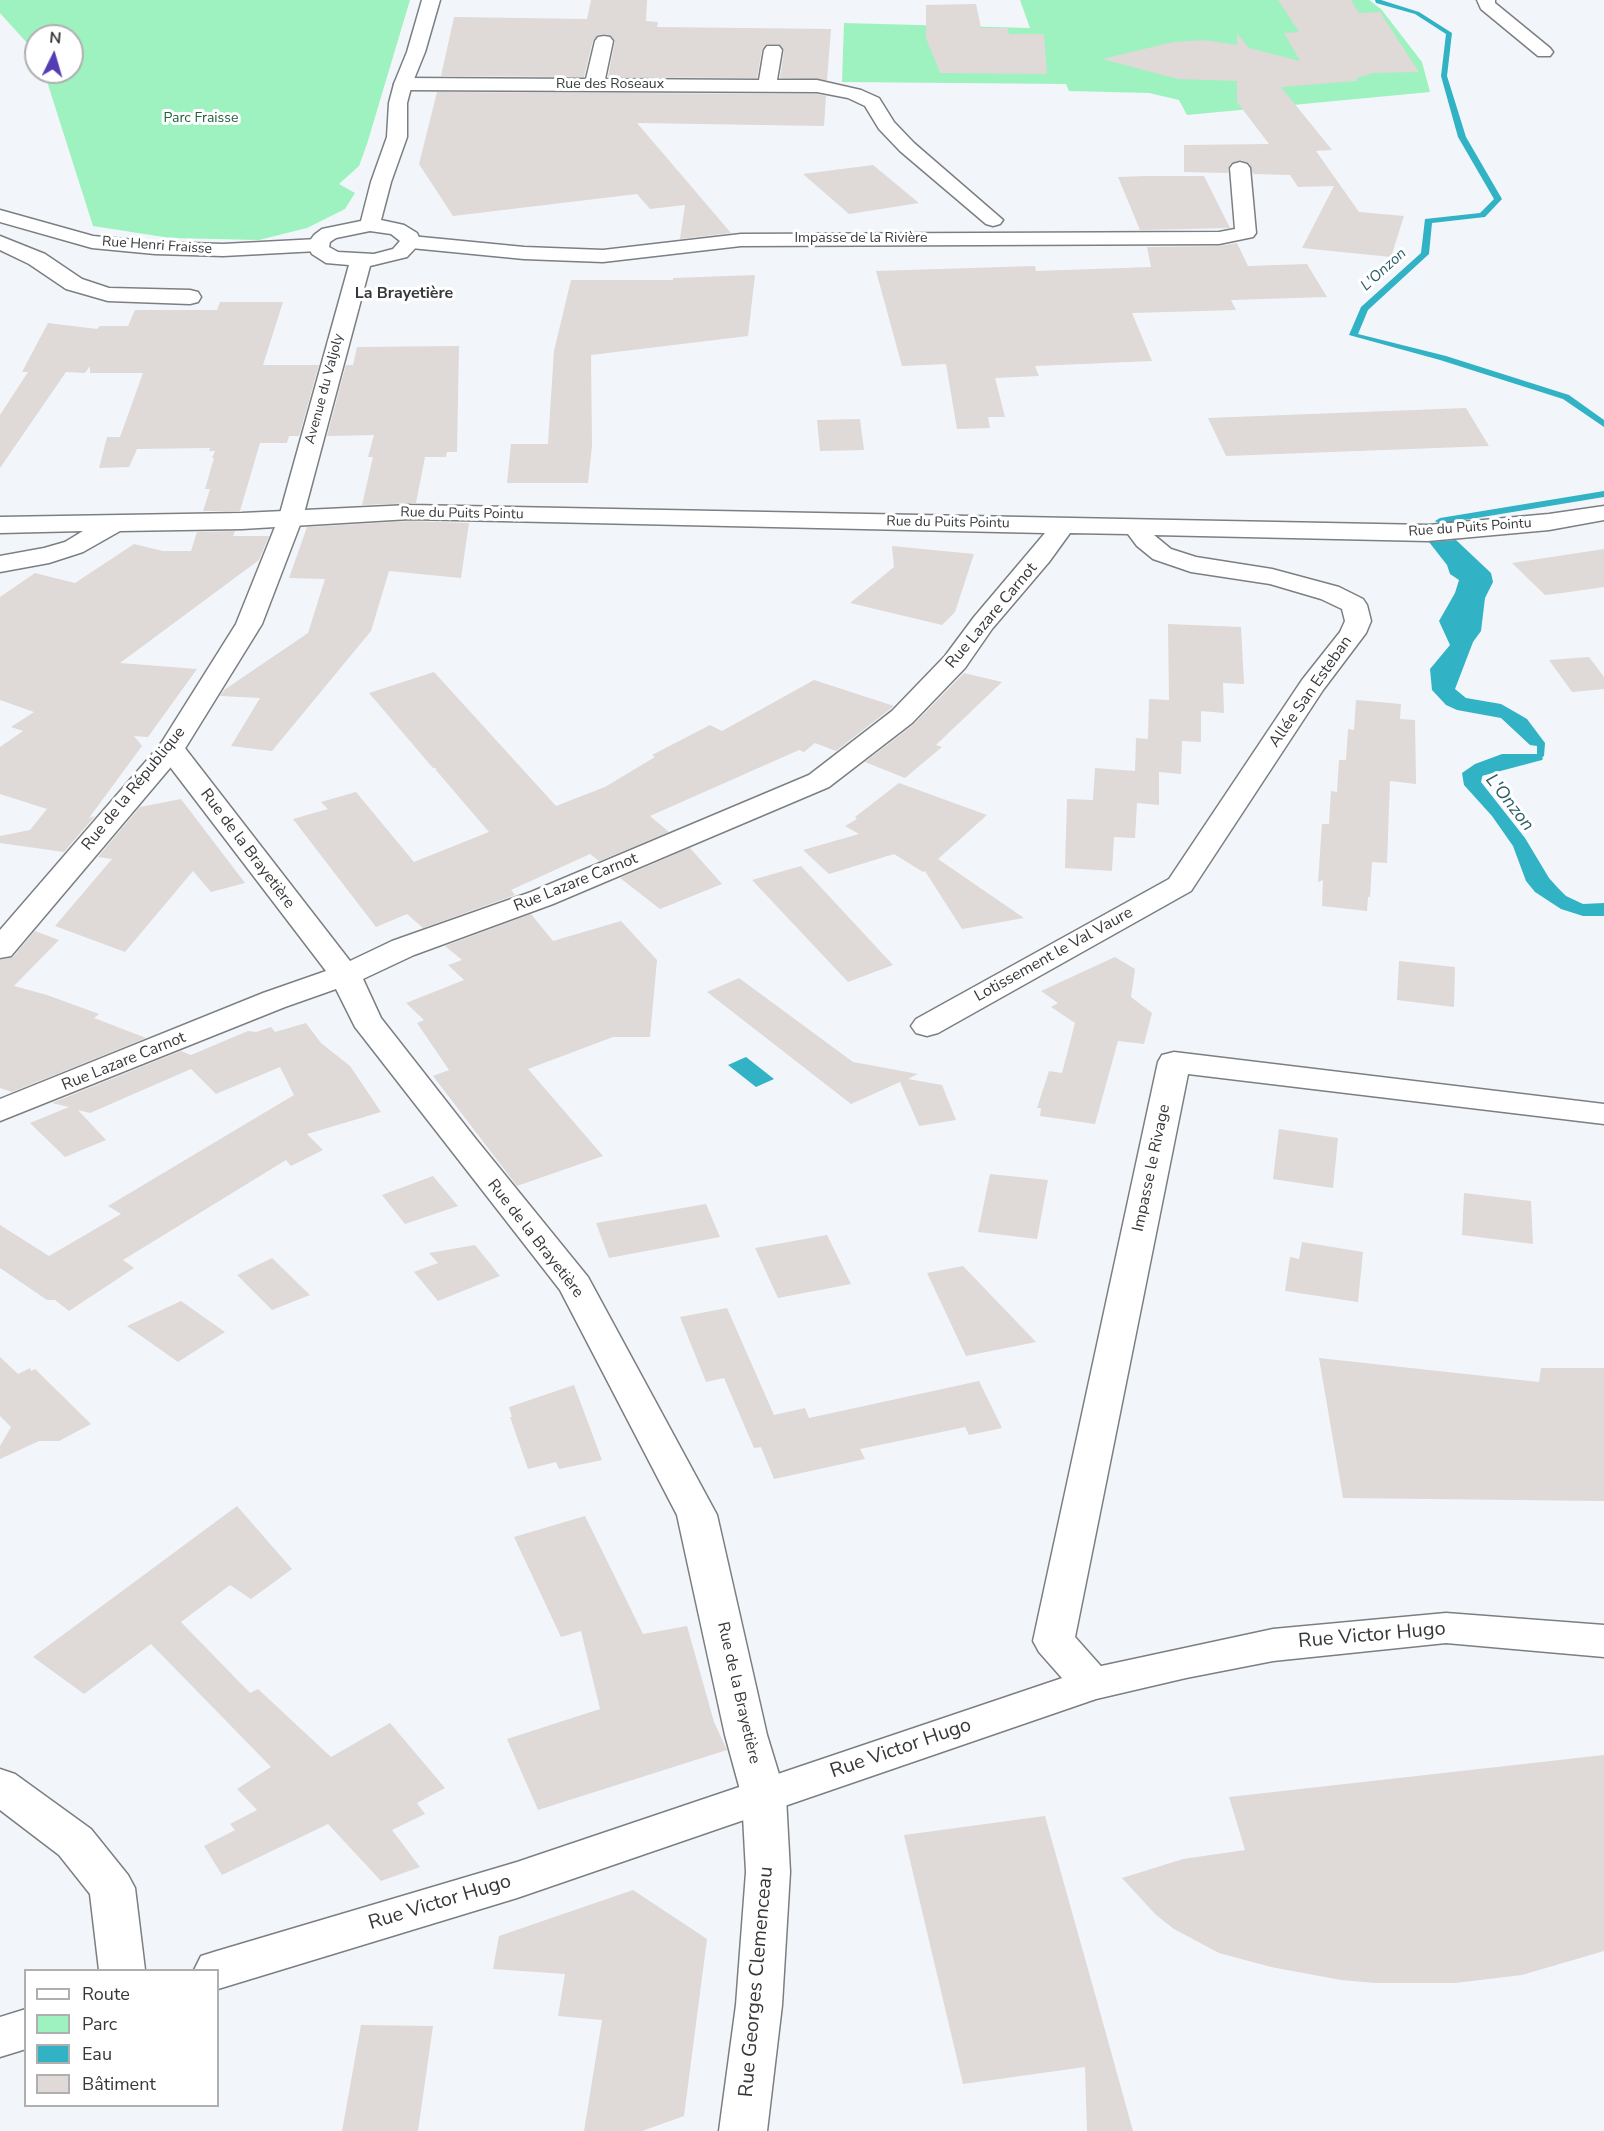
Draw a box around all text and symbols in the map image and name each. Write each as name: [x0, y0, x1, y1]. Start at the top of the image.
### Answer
north arrow: [24, 24, 84, 84]
text: N: [48, 27, 62, 50]
street label: Rue des Roseaux: [556, 77, 664, 93]
park label: Parc Fraisse: [163, 111, 239, 127]
street label: Impasse de la Rivière: [795, 231, 927, 247]
street label: Rue Henri Fraisse: [101, 234, 213, 258]
water label: L'Onzon: [1357, 245, 1411, 295]
district label: La Brayetière: [355, 284, 453, 304]
street label: Avenue du Valjoly: [302, 332, 348, 446]
street label: Rue du Puits Pointu: [400, 505, 524, 523]
street label: Rue du Puits Pointu: [886, 514, 1010, 532]
street label: Rue du Puits Pointu: [1408, 515, 1532, 541]
street label: Rue Lazare Carnot: [942, 559, 1042, 673]
street label: Allée San Esteban: [1265, 633, 1357, 751]
street label: Rue de la République: [78, 723, 190, 855]
water label: L'Onzon: [1480, 770, 1538, 836]
street label: Rue de la Brayetière: [196, 785, 298, 913]
street label: Rue Lazare Carnot: [511, 849, 641, 917]
street label: Lotissement le Val Vaure: [971, 903, 1137, 1007]
street label: Rue Lazare Carnot: [59, 1028, 189, 1096]
street label: Impasse le Rivage: [1129, 1103, 1175, 1233]
street label: Rue de la Brayetière: [483, 1176, 587, 1302]
street label: Rue Victor Hugo: [1297, 1618, 1447, 1654]
street label: Rue de la Brayetière: [712, 1620, 764, 1766]
street label: Rue Victor Hugo: [827, 1714, 975, 1784]
street label: Rue Georges Clemenceau: [735, 1866, 779, 2098]
street label: Rue Victor Hugo: [366, 1870, 514, 1936]
legend: [24, 1969, 219, 2107]
text: Route: [82, 1982, 130, 2006]
text: Parc: [82, 2012, 117, 2036]
text: Eau: [82, 2042, 112, 2066]
text: Bâtiment: [82, 2072, 156, 2096]

